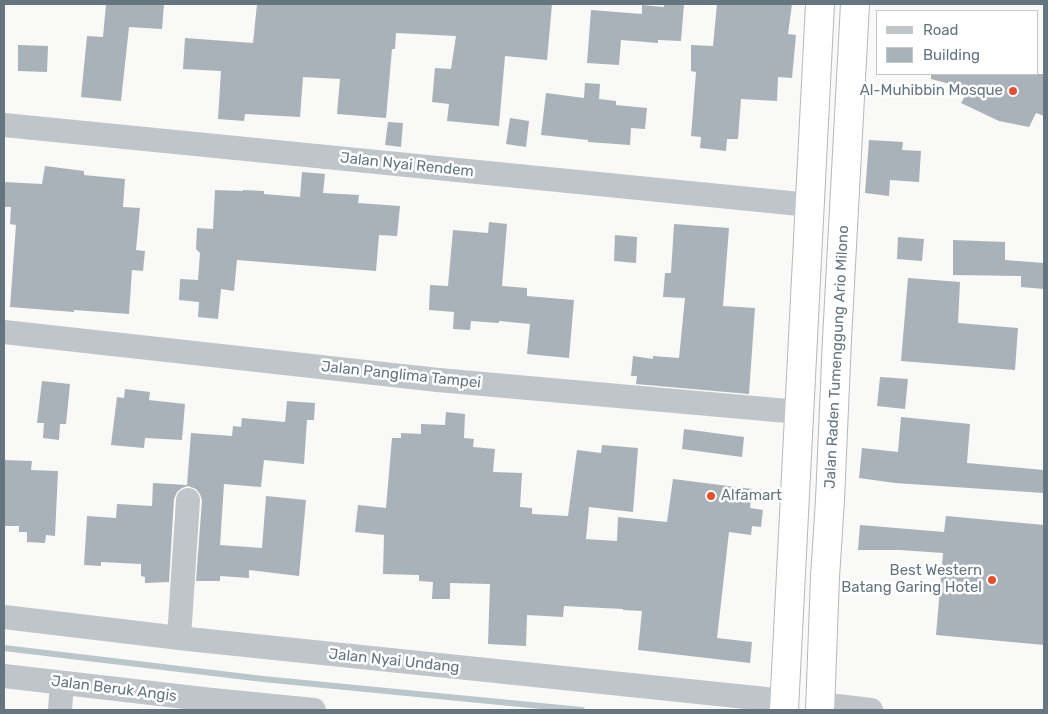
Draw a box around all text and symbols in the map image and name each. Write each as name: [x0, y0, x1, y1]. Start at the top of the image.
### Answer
legend: [876, 10, 1038, 75]
text: Road: [923, 21, 959, 39]
text: Building: [923, 46, 980, 64]
place label: Al-Muhibbin Mosque: [860, 82, 1003, 100]
marker: Al-Muhibbin Mosque: [1007, 85, 1019, 97]
street label: Jalan Nyai Rendem: [339, 149, 475, 181]
street label: Jalan Raden Tumenggung Ario Milono: [821, 225, 853, 489]
street label: Jalan Panglima Tampei: [320, 358, 482, 392]
place label: Alfamart: [721, 487, 782, 505]
marker: Alfamart: [705, 490, 717, 502]
place label: Best Western Batang Garing Hotel: [841, 562, 982, 597]
marker: Best Western Batang Garing Hotel: [986, 574, 998, 586]
street label: Jalan Nyai Undang: [328, 645, 460, 677]
street label: Jalan Beruk Angis: [50, 672, 178, 706]

